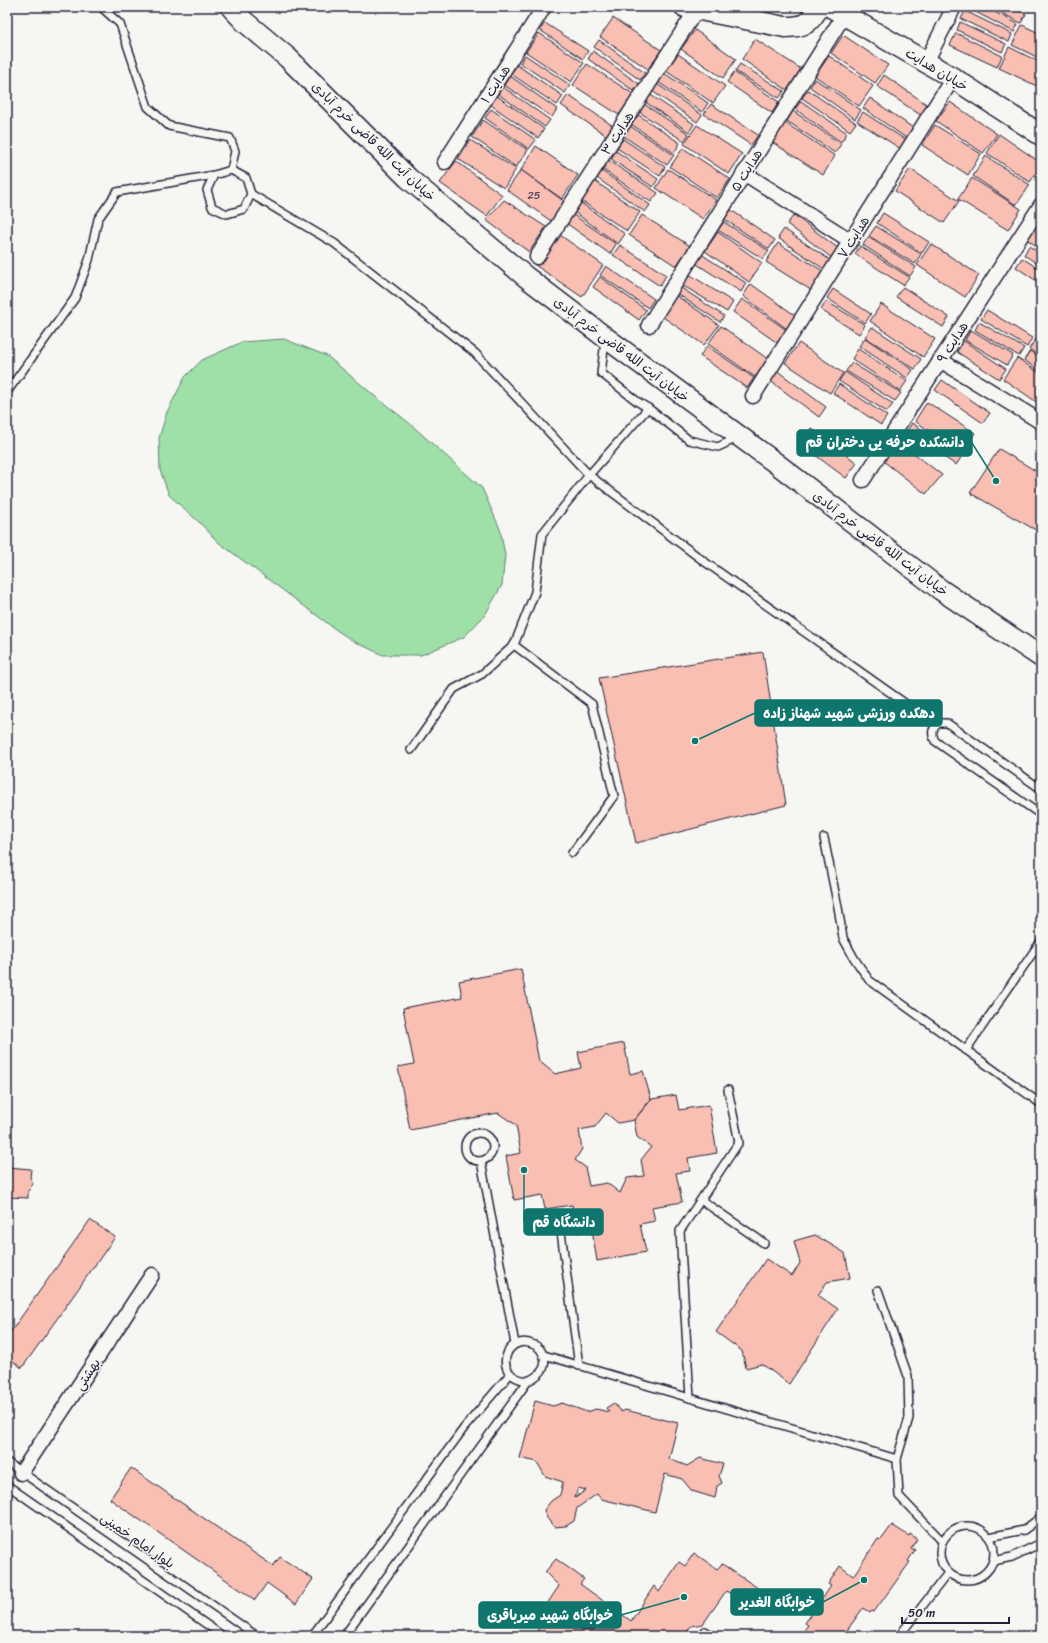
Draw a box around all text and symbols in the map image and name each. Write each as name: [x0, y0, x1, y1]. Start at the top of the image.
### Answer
street label: خیابان هدایت: [901, 42, 973, 97]
street label: هدایت ۱: [474, 60, 517, 108]
street label: خیابان آیت الله قاضی خرم آبادی: [306, 76, 441, 207]
street label: هدایت ۳: [595, 107, 640, 160]
street label: هدایت ۵: [724, 144, 769, 196]
house number: 25: [527, 186, 541, 205]
street label: هدایت ۷: [831, 211, 876, 263]
street label: خیابان آیت الله قاضی خرم آبادی: [549, 291, 695, 408]
street label: هدایت ۹: [930, 317, 975, 368]
callout: دانشکده حرفه یی دختران قم: [797, 430, 972, 456]
text: دانشکده حرفه یی دختران قم: [805, 430, 965, 455]
street label: خیابان آیت الله قاضی خرم آبادی: [808, 485, 954, 602]
callout: دهکده ورزشی شهید شهناز زاده: [755, 700, 942, 726]
text: دهکده ورزشی شهید شهناز زاده: [763, 701, 935, 726]
callout: دانشگاه قم: [524, 1209, 603, 1235]
text: دانشگاه قم: [532, 1210, 596, 1235]
street label: بهشتی: [68, 1353, 107, 1395]
street label: بلوار امام خمینی: [96, 1506, 180, 1575]
callout: خوابگاه الغدیر: [731, 1589, 823, 1615]
text: خوابگاه الغدیر: [737, 1590, 815, 1615]
scale bar: [902, 1599, 1009, 1625]
callout: خوابگاه شهید میرباقری: [479, 1602, 621, 1628]
text: 50 m: [908, 1602, 935, 1624]
text: خوابگاه شهید میرباقری: [487, 1603, 613, 1628]

